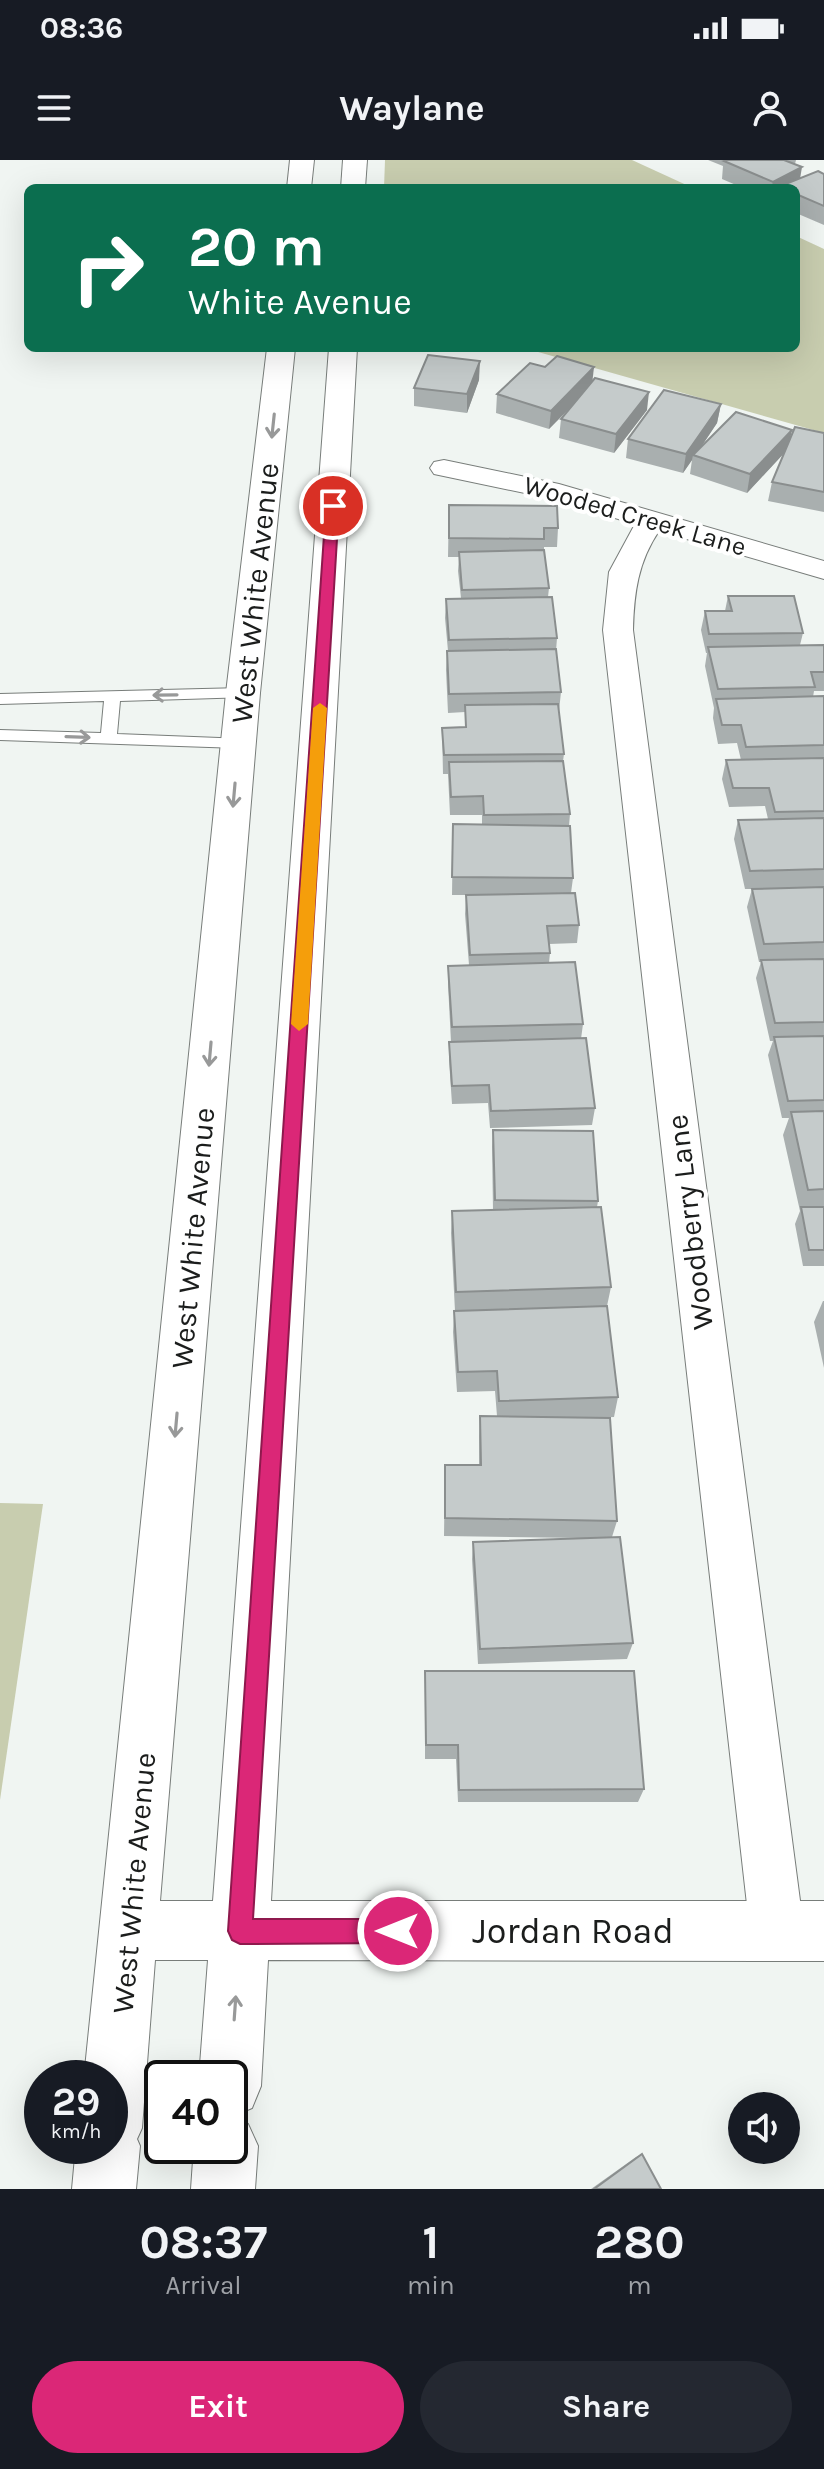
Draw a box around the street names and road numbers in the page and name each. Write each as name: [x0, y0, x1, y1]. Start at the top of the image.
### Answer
street label: West White Avenue: [223, 461, 287, 725]
street label: Wooded Creek Lane: [520, 469, 750, 563]
street label: West White Avenue: [164, 1106, 222, 1370]
street label: Woodberry Lane: [659, 1112, 721, 1332]
street label: West White Avenue: [105, 1751, 163, 2015]
street label: Jordan Road: [472, 1910, 674, 1952]

